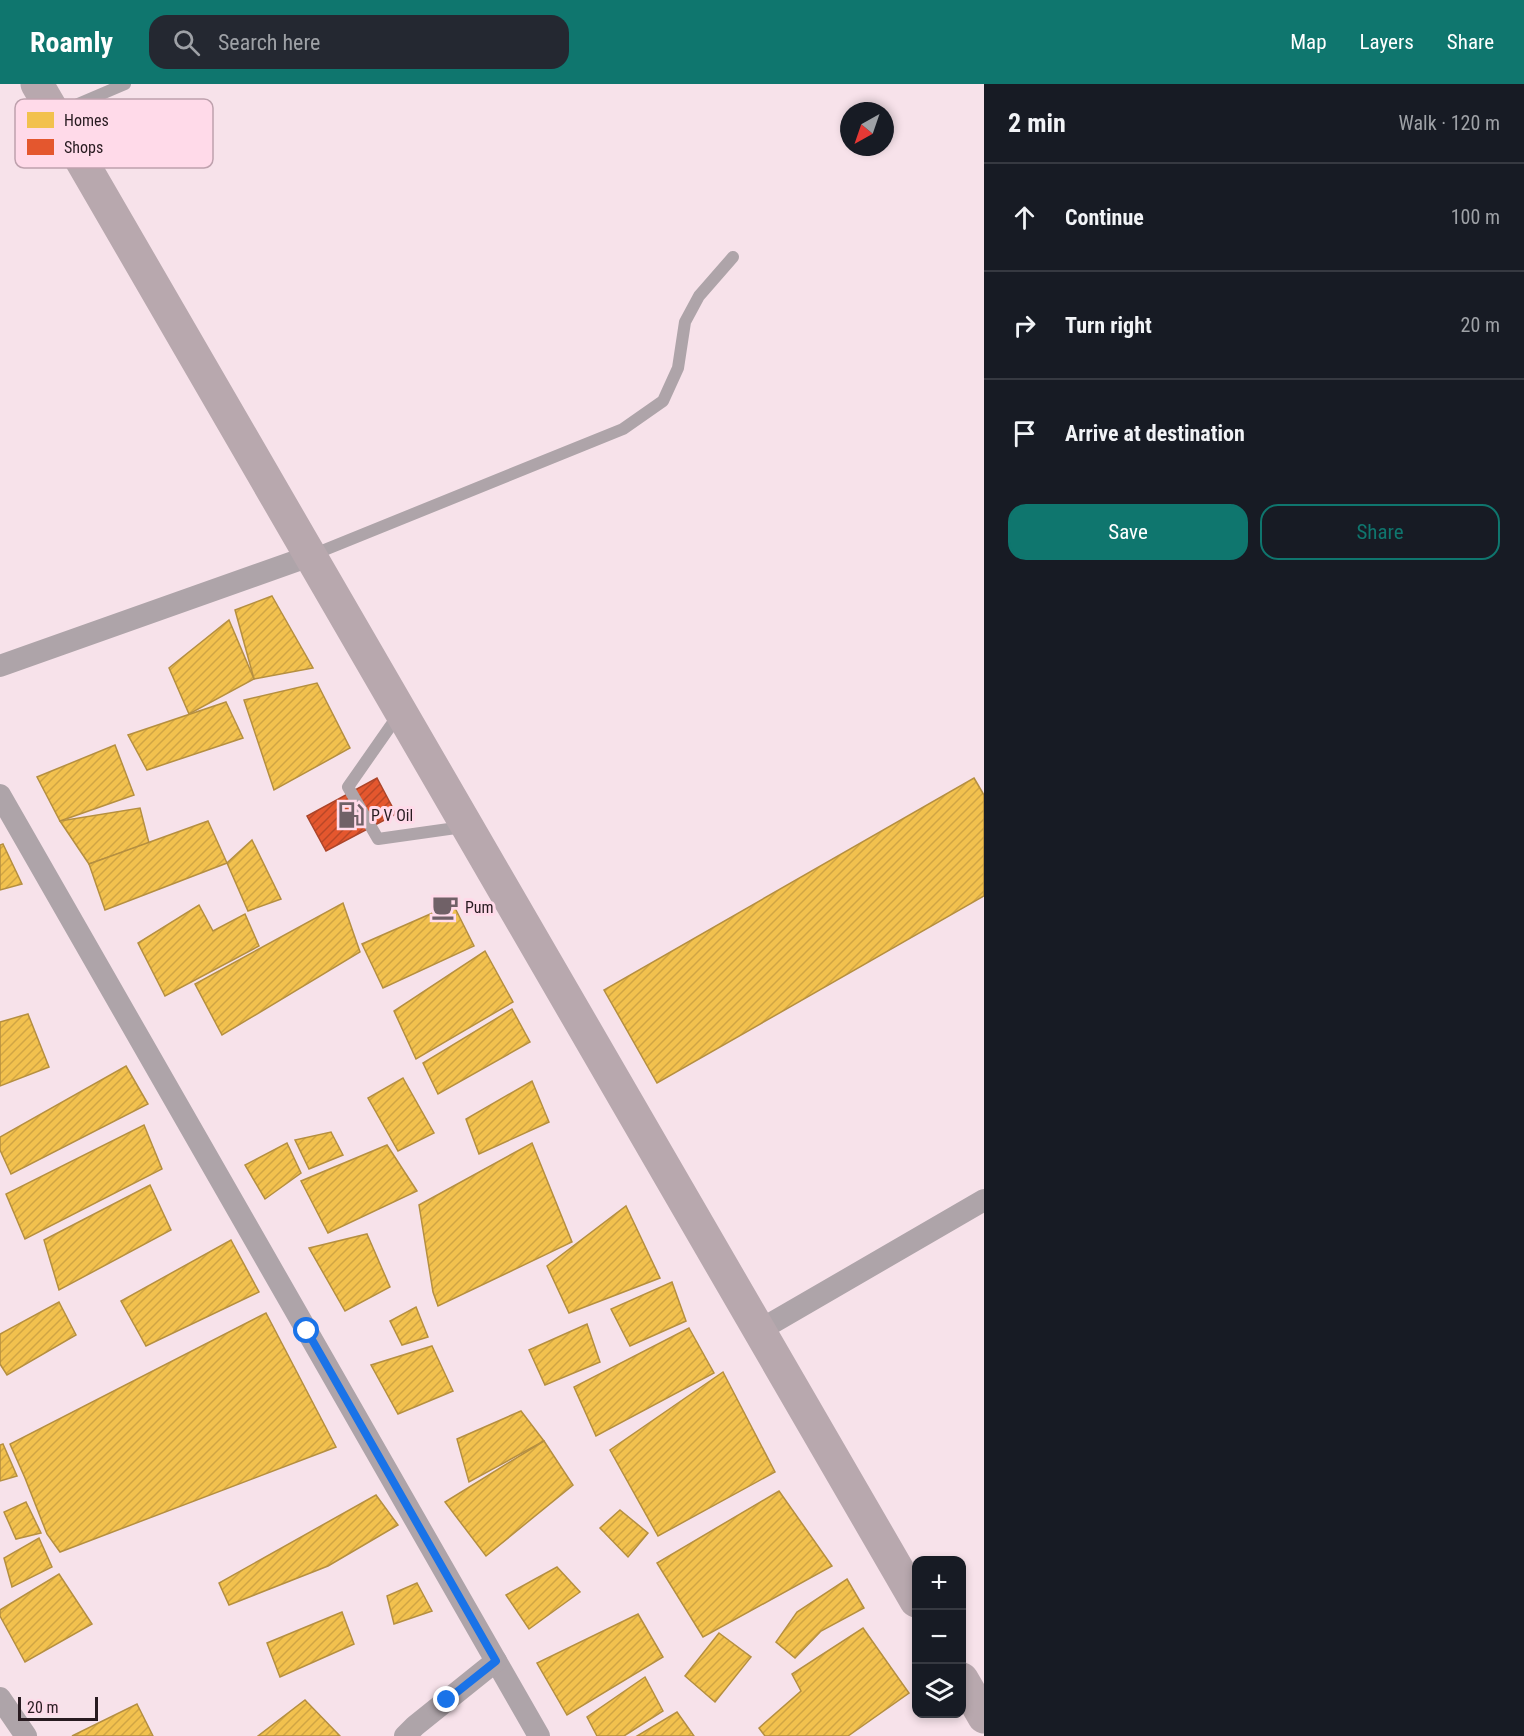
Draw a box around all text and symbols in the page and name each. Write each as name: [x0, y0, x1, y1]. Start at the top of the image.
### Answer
search box: [149, 15, 569, 69]
text: Roamly: [30, 26, 113, 59]
icon: search: [170, 26, 203, 59]
text: Search here: [218, 30, 320, 55]
text: Map: [1290, 30, 1327, 54]
text: Layers: [1360, 30, 1414, 54]
text: Share: [1447, 30, 1494, 54]
legend: [15, 99, 213, 168]
north arrow: [840, 102, 894, 156]
text: 2 min: [1008, 108, 1066, 138]
text: Homes: [64, 111, 109, 130]
text: Walk · 120 m: [1399, 111, 1500, 135]
text: Shops: [64, 138, 103, 157]
icon: ahead: [1008, 201, 1041, 234]
text: Continue: [1065, 205, 1144, 230]
text: 100 m: [1451, 205, 1500, 229]
icon: right: [1008, 309, 1041, 342]
text: Turn right: [1065, 313, 1152, 338]
text: 20 m: [1461, 313, 1500, 337]
icon: arrive: [1008, 417, 1041, 450]
text: Arrive at destination: [1065, 421, 1245, 446]
button: Save: [1008, 504, 1248, 560]
button: Share: [1260, 504, 1500, 560]
fuel station icon: P V Oil: [336, 800, 366, 830]
place label: P V Oil: [371, 806, 413, 825]
cafe icon: Pum: [430, 892, 460, 922]
place label: Pum: [465, 898, 494, 917]
route start: [293, 1317, 319, 1343]
map controls: [912, 1556, 966, 1718]
button: +: [912, 1556, 966, 1610]
button: −: [912, 1610, 966, 1664]
button: layers: [912, 1664, 966, 1718]
route end: [433, 1686, 459, 1712]
scale bar: [18, 1694, 98, 1722]
text: 20 m: [27, 1698, 59, 1717]

